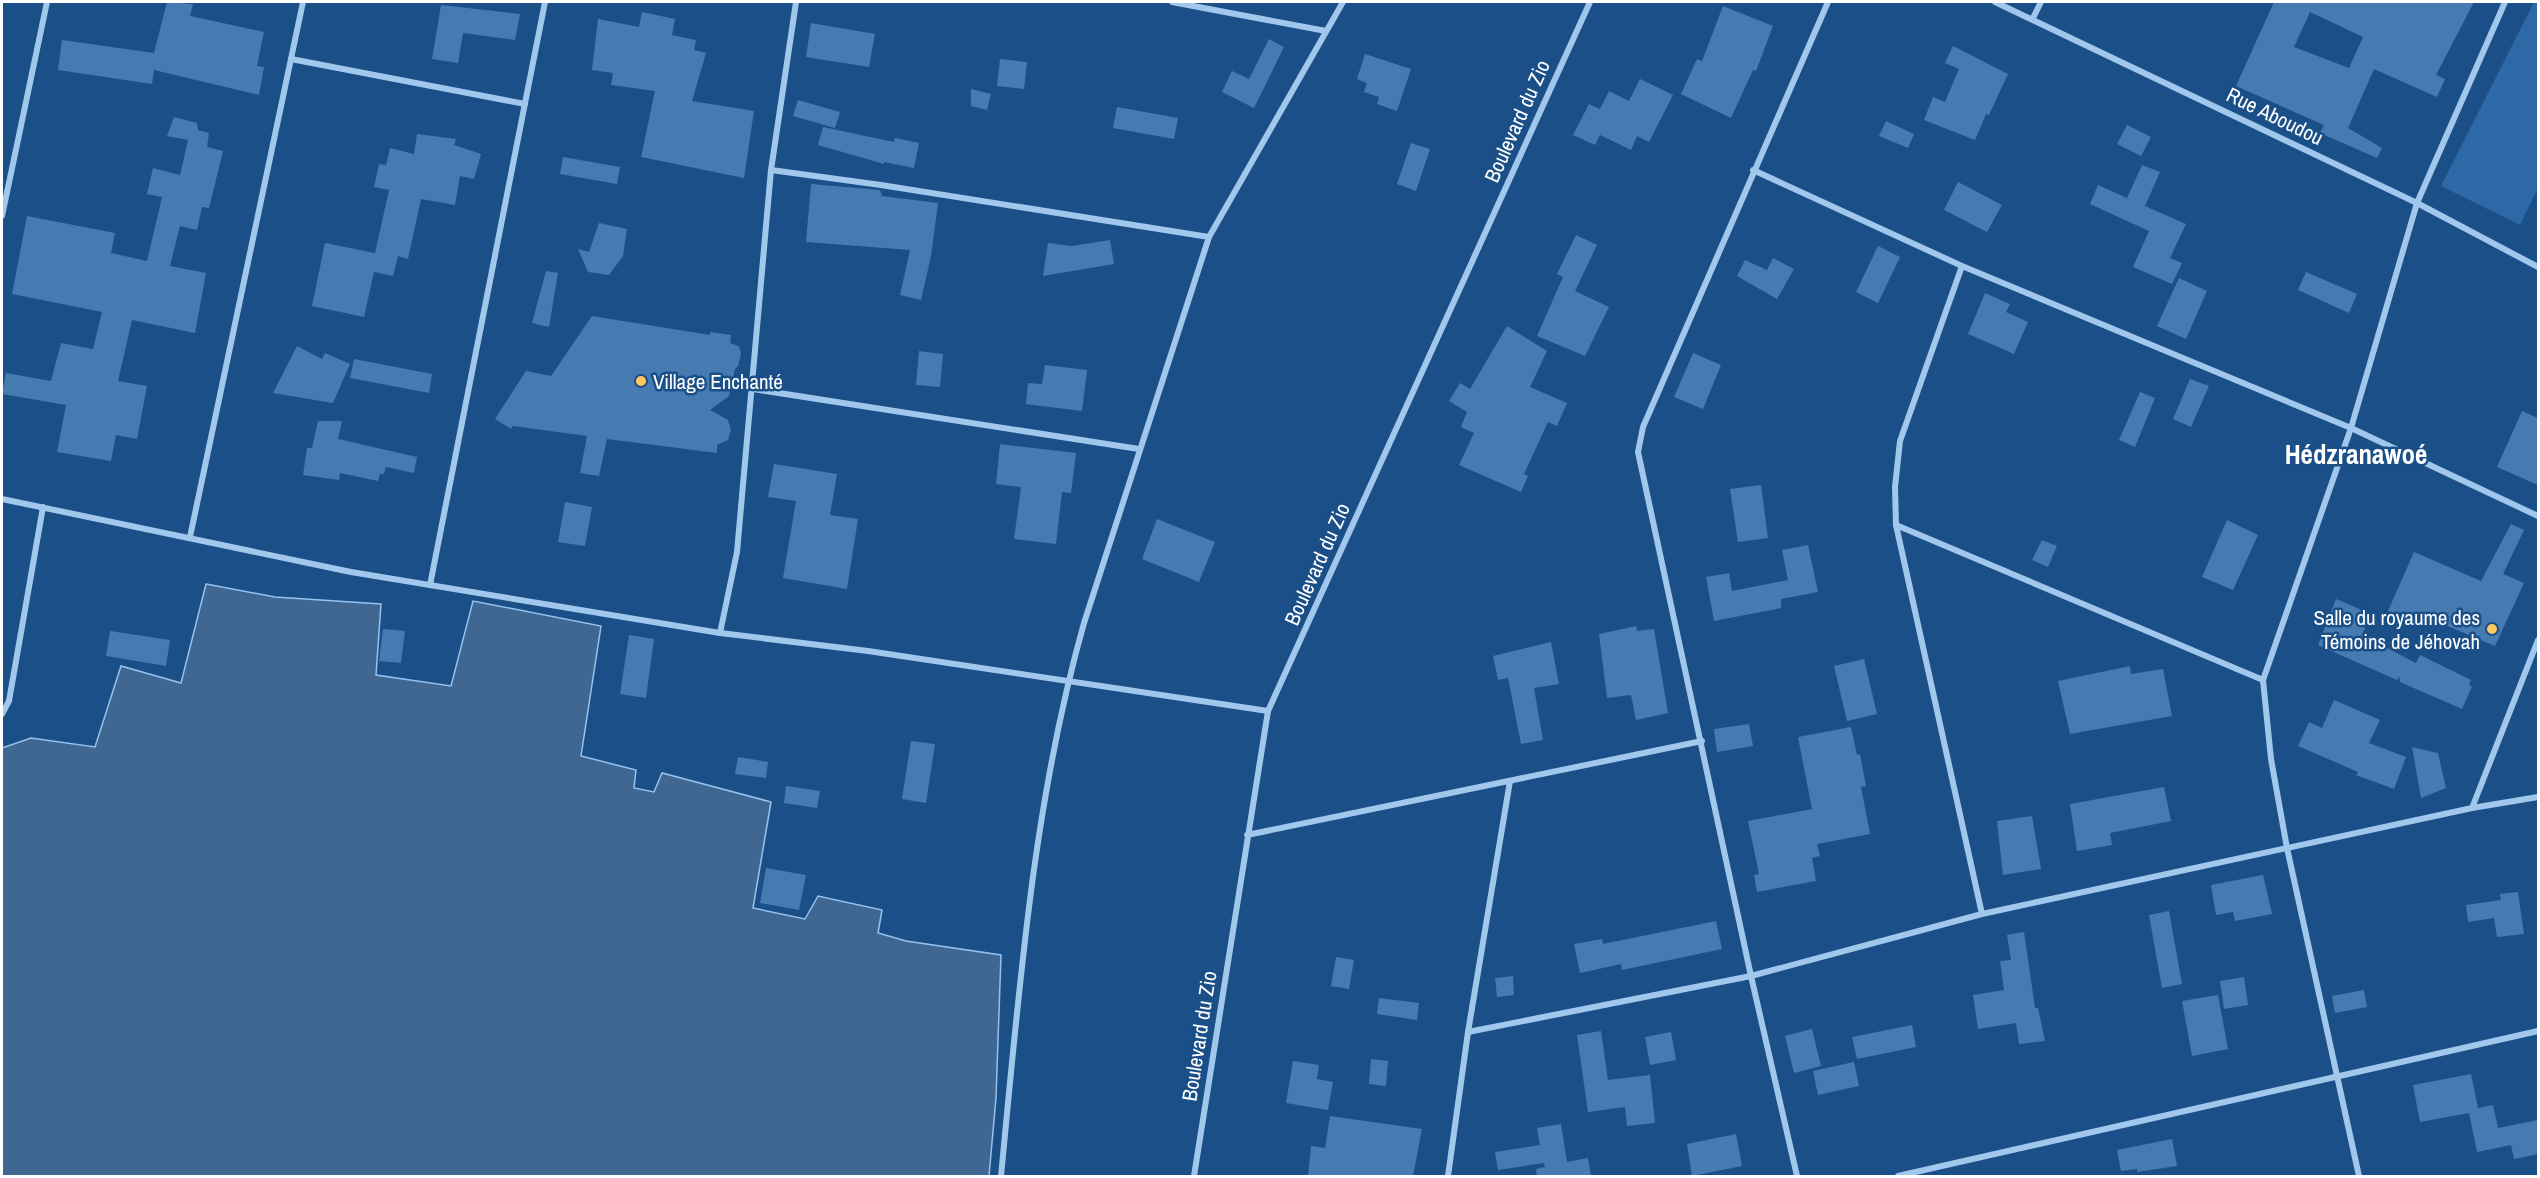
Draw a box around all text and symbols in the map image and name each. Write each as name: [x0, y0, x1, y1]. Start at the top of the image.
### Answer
street label: Boulevard du Zio: [1477, 55, 1557, 187]
street label: Rue Aboudou: [2222, 80, 2328, 152]
place label: Village Enchanté: [653, 367, 783, 396]
marker: Village Enchanté: [634, 374, 648, 388]
district label: Hédzranawoé: [2285, 436, 2427, 472]
street label: Boulevard du Zio: [1277, 498, 1357, 630]
place label: Salle du royaume des Témoins de Jéhovah: [2313, 603, 2480, 656]
marker: Salle du royaume des Témoins de Jéhovah: [2485, 622, 2499, 636]
street label: Boulevard du Zio: [1174, 969, 1224, 1103]

